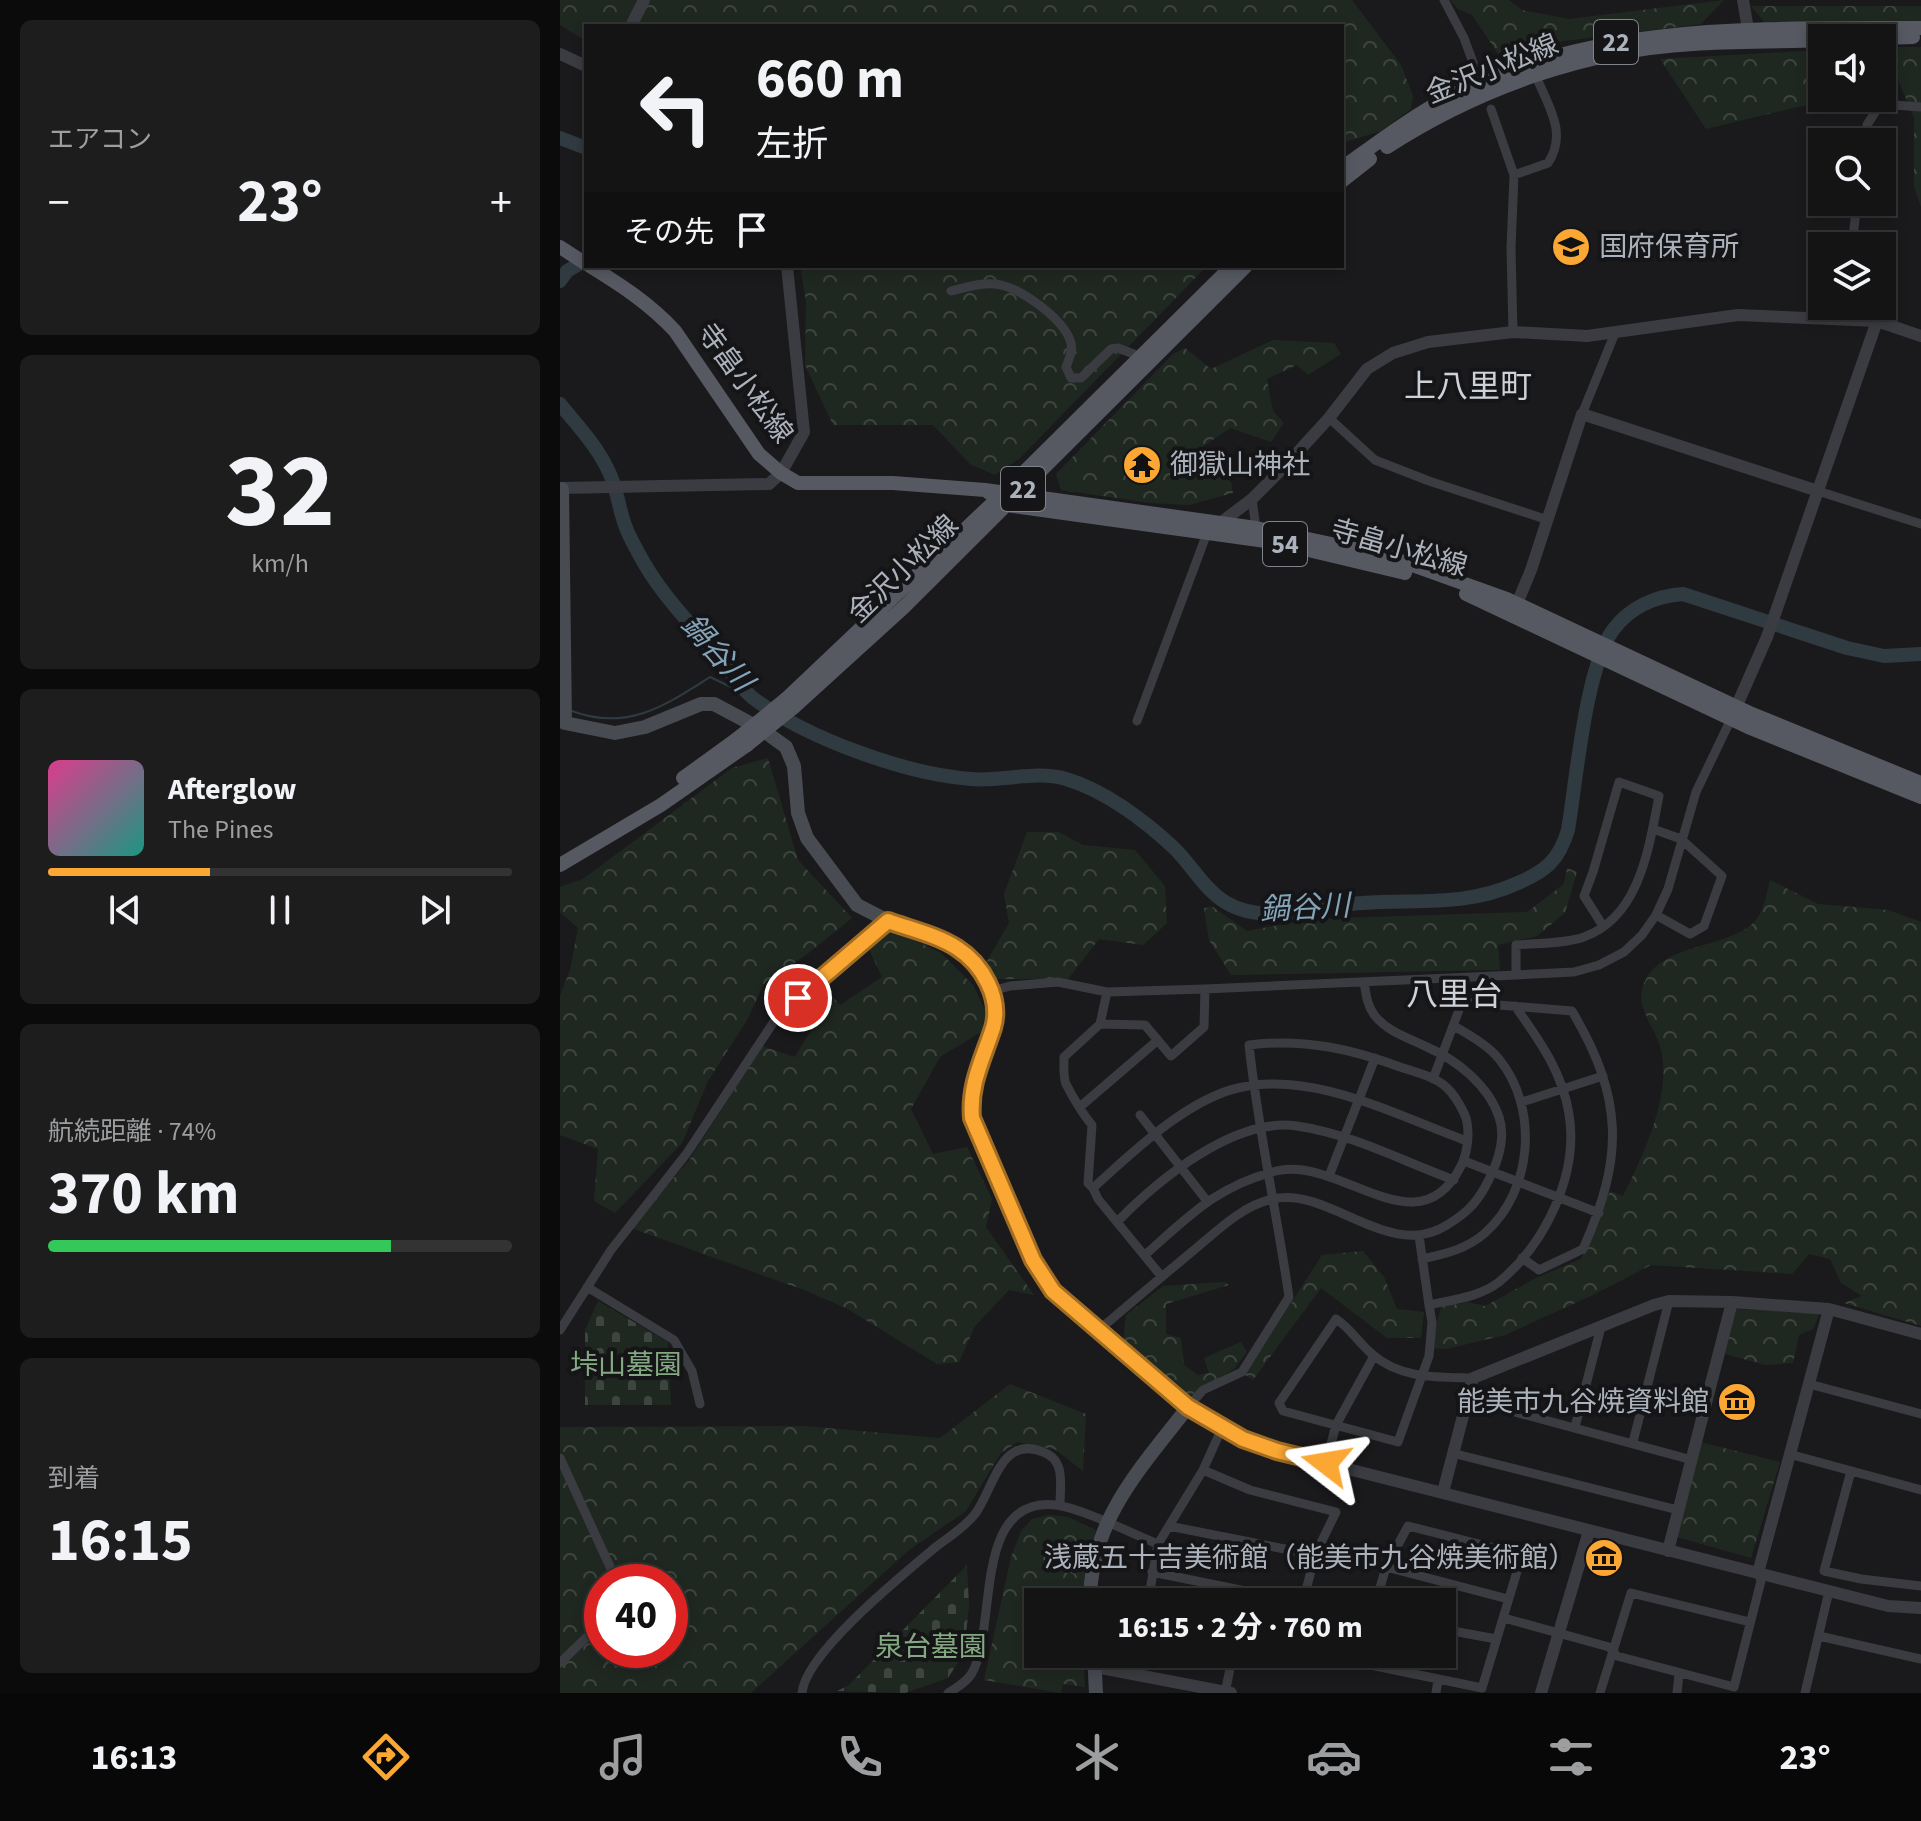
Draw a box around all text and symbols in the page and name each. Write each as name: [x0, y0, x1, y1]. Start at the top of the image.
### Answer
road number: 22: [1594, 20, 1638, 64]
street label: 金沢小松線: [1420, 24, 1564, 114]
map controls: [1808, 24, 1896, 320]
button: sound: [1808, 24, 1896, 112]
text: 660 m: [756, 40, 904, 119]
icon: left: [624, 56, 728, 160]
text: 左折: [756, 119, 828, 170]
text: エアコン: [48, 121, 152, 158]
button: search: [1808, 128, 1896, 216]
text: 23°: [237, 160, 323, 245]
text: −: [48, 172, 70, 235]
text: +: [490, 172, 512, 235]
icon: arrive: [730, 208, 774, 252]
text: その先: [624, 211, 714, 254]
school or university icon: 国府保育所: [1550, 226, 1592, 268]
place label: 国府保育所: [1599, 227, 1739, 267]
button: layers: [1808, 232, 1896, 320]
street label: 寺畠小松線: [688, 315, 802, 451]
district label: 上八里町: [1404, 364, 1532, 410]
text: 32: [225, 419, 335, 567]
temple icon: 御獄山神社: [1121, 444, 1163, 486]
place label: 御獄山神社: [1170, 445, 1310, 485]
road number: 22: [1001, 467, 1045, 511]
street label: 金沢小松線: [839, 506, 967, 632]
street label: 寺畠小松線: [1326, 509, 1472, 587]
road number: 54: [1263, 522, 1307, 566]
text: km/h: [251, 545, 309, 582]
water label: 鍋谷川: [671, 605, 765, 703]
text: Afterglow: [168, 768, 296, 811]
text: The Pines: [168, 811, 273, 848]
water label: 鍋谷川: [1259, 884, 1354, 932]
icon: previous: [103, 888, 147, 932]
icon: pause: [258, 888, 302, 932]
icon: next: [413, 888, 457, 932]
pin: [764, 964, 832, 1032]
district label: 八里台: [1406, 972, 1502, 1018]
icon: arrive: [776, 976, 820, 1020]
text: 航続距離 · 74%: [48, 1113, 216, 1150]
text: 370 km: [48, 1152, 239, 1237]
park label: 垰山墓園: [570, 1345, 682, 1385]
museum icon: 能美市九谷焼資料館: [1716, 1381, 1758, 1423]
place label: 能美市九谷焼資料館: [1457, 1382, 1709, 1422]
position arrow: [1284, 1421, 1368, 1505]
text: 到着: [48, 1460, 100, 1497]
text: 16:15: [48, 1499, 193, 1584]
museum icon: 浅蔵五十吉美術館（能美市九谷焼美術館）: [1583, 1537, 1625, 1579]
place label: 浅蔵五十吉美術館（能美市九谷焼美術館）: [1044, 1538, 1576, 1578]
speed limit sign: 40: [584, 1564, 688, 1668]
text: 16:15 · 2 分 · 760 m: [1117, 1606, 1363, 1649]
park label: 泉台墓園: [875, 1627, 987, 1667]
icon: directions: [358, 1729, 414, 1785]
icon: music: [595, 1729, 651, 1785]
icon: phone: [832, 1729, 888, 1785]
icon: climate: [1069, 1729, 1125, 1785]
icon: car: [1306, 1729, 1362, 1785]
icon: filters: [1543, 1729, 1599, 1785]
text: 16:13: [90, 1732, 177, 1783]
text: 23°: [1779, 1732, 1831, 1783]

